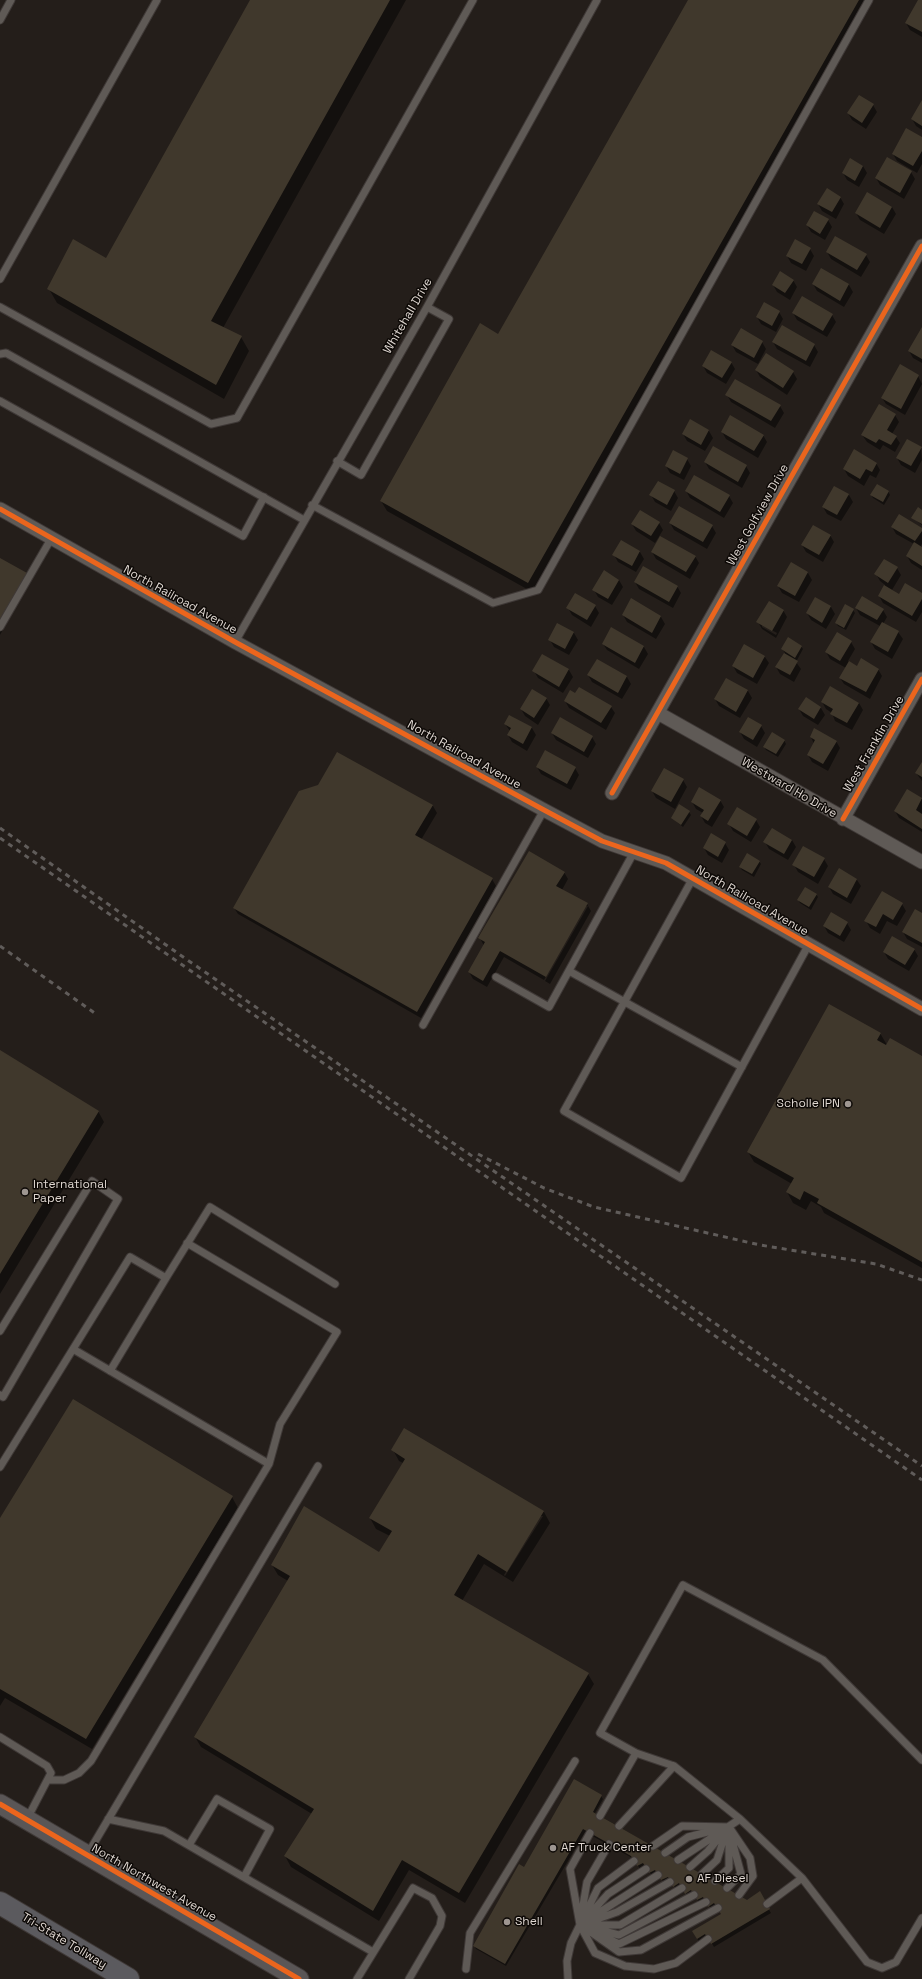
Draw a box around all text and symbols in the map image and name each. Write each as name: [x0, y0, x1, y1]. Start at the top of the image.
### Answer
street label: Whitehall Drive: [380, 276, 436, 356]
street label: West Golfview Drive: [724, 462, 792, 568]
street label: North Railroad Avenue: [121, 563, 239, 637]
street label: West Franklin Drive: [841, 693, 907, 795]
street label: North Railroad Avenue: [405, 718, 523, 792]
street label: Westward Ho Drive: [739, 755, 839, 821]
street label: North Railroad Avenue: [693, 863, 811, 939]
place label: Scholle IPN: [777, 1097, 840, 1111]
marker: Scholle IPN: [843, 1099, 853, 1109]
place label: International Paper: [33, 1178, 107, 1206]
marker: International Paper: [20, 1187, 30, 1197]
street label: North Northwest Avenue: [89, 1841, 219, 1925]
place label: AF Truck Center: [561, 1841, 652, 1855]
marker: AF Truck Center: [548, 1843, 558, 1853]
place label: AF Diesel: [697, 1872, 748, 1886]
marker: AF Diesel: [684, 1874, 694, 1884]
street label: Tri-State Tollway: [19, 1910, 109, 1972]
place label: Shell: [515, 1915, 543, 1929]
marker: Shell: [502, 1917, 512, 1927]

